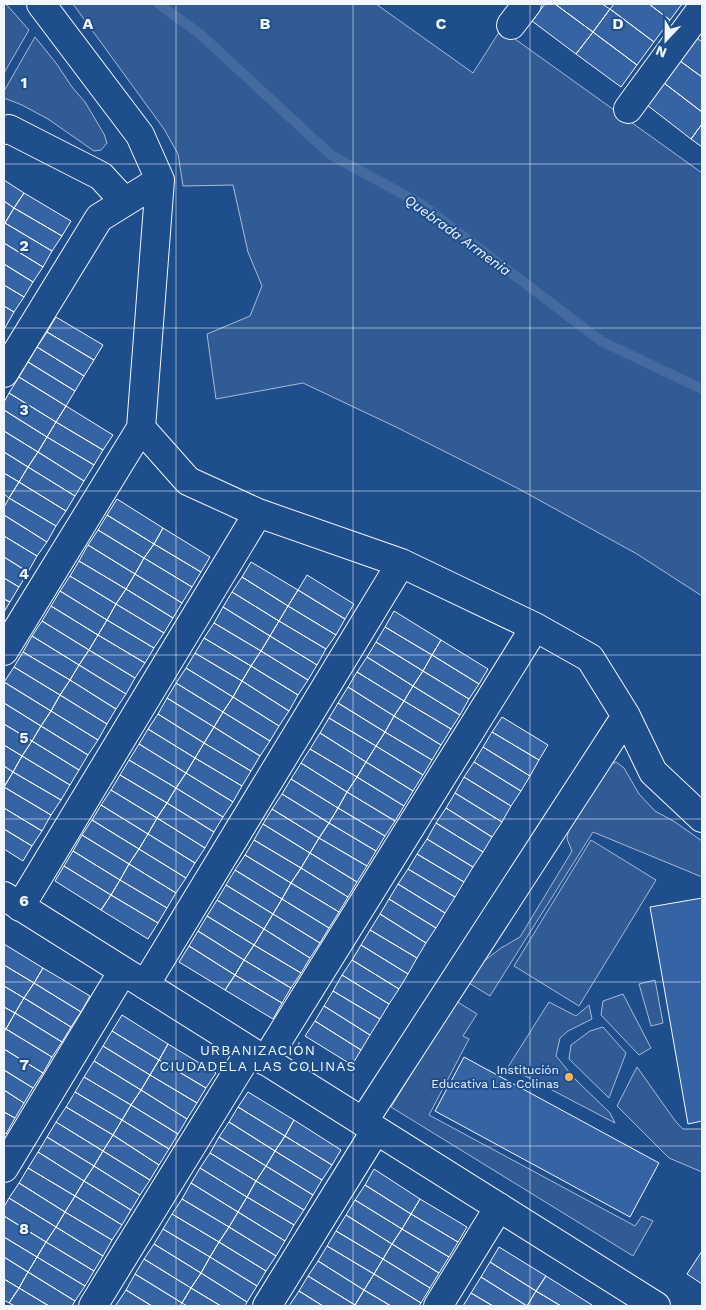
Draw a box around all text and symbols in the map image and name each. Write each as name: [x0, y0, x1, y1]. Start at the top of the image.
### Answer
text: A: [83, 14, 94, 33]
text: B: [260, 14, 271, 33]
text: C: [436, 14, 447, 33]
text: D: [612, 14, 624, 33]
north arrow: [641, 15, 691, 65]
text: N: [653, 43, 669, 61]
text: 1: [21, 73, 27, 92]
water label: Quebrada Armenia: [402, 191, 514, 279]
text: 2: [19, 236, 29, 255]
text: 3: [19, 400, 29, 419]
text: 4: [19, 564, 29, 583]
text: 5: [19, 728, 29, 747]
text: 6: [19, 891, 29, 910]
district label: URBANIZACIÓN CIUDADELA LAS COLINAS: [160, 1042, 356, 1074]
text: 7: [19, 1055, 29, 1074]
place label: Institución Educativa Las Colinas: [431, 1063, 559, 1091]
marker: Institución Educativa Las Colinas: [563, 1071, 575, 1083]
text: 8: [19, 1219, 29, 1238]

